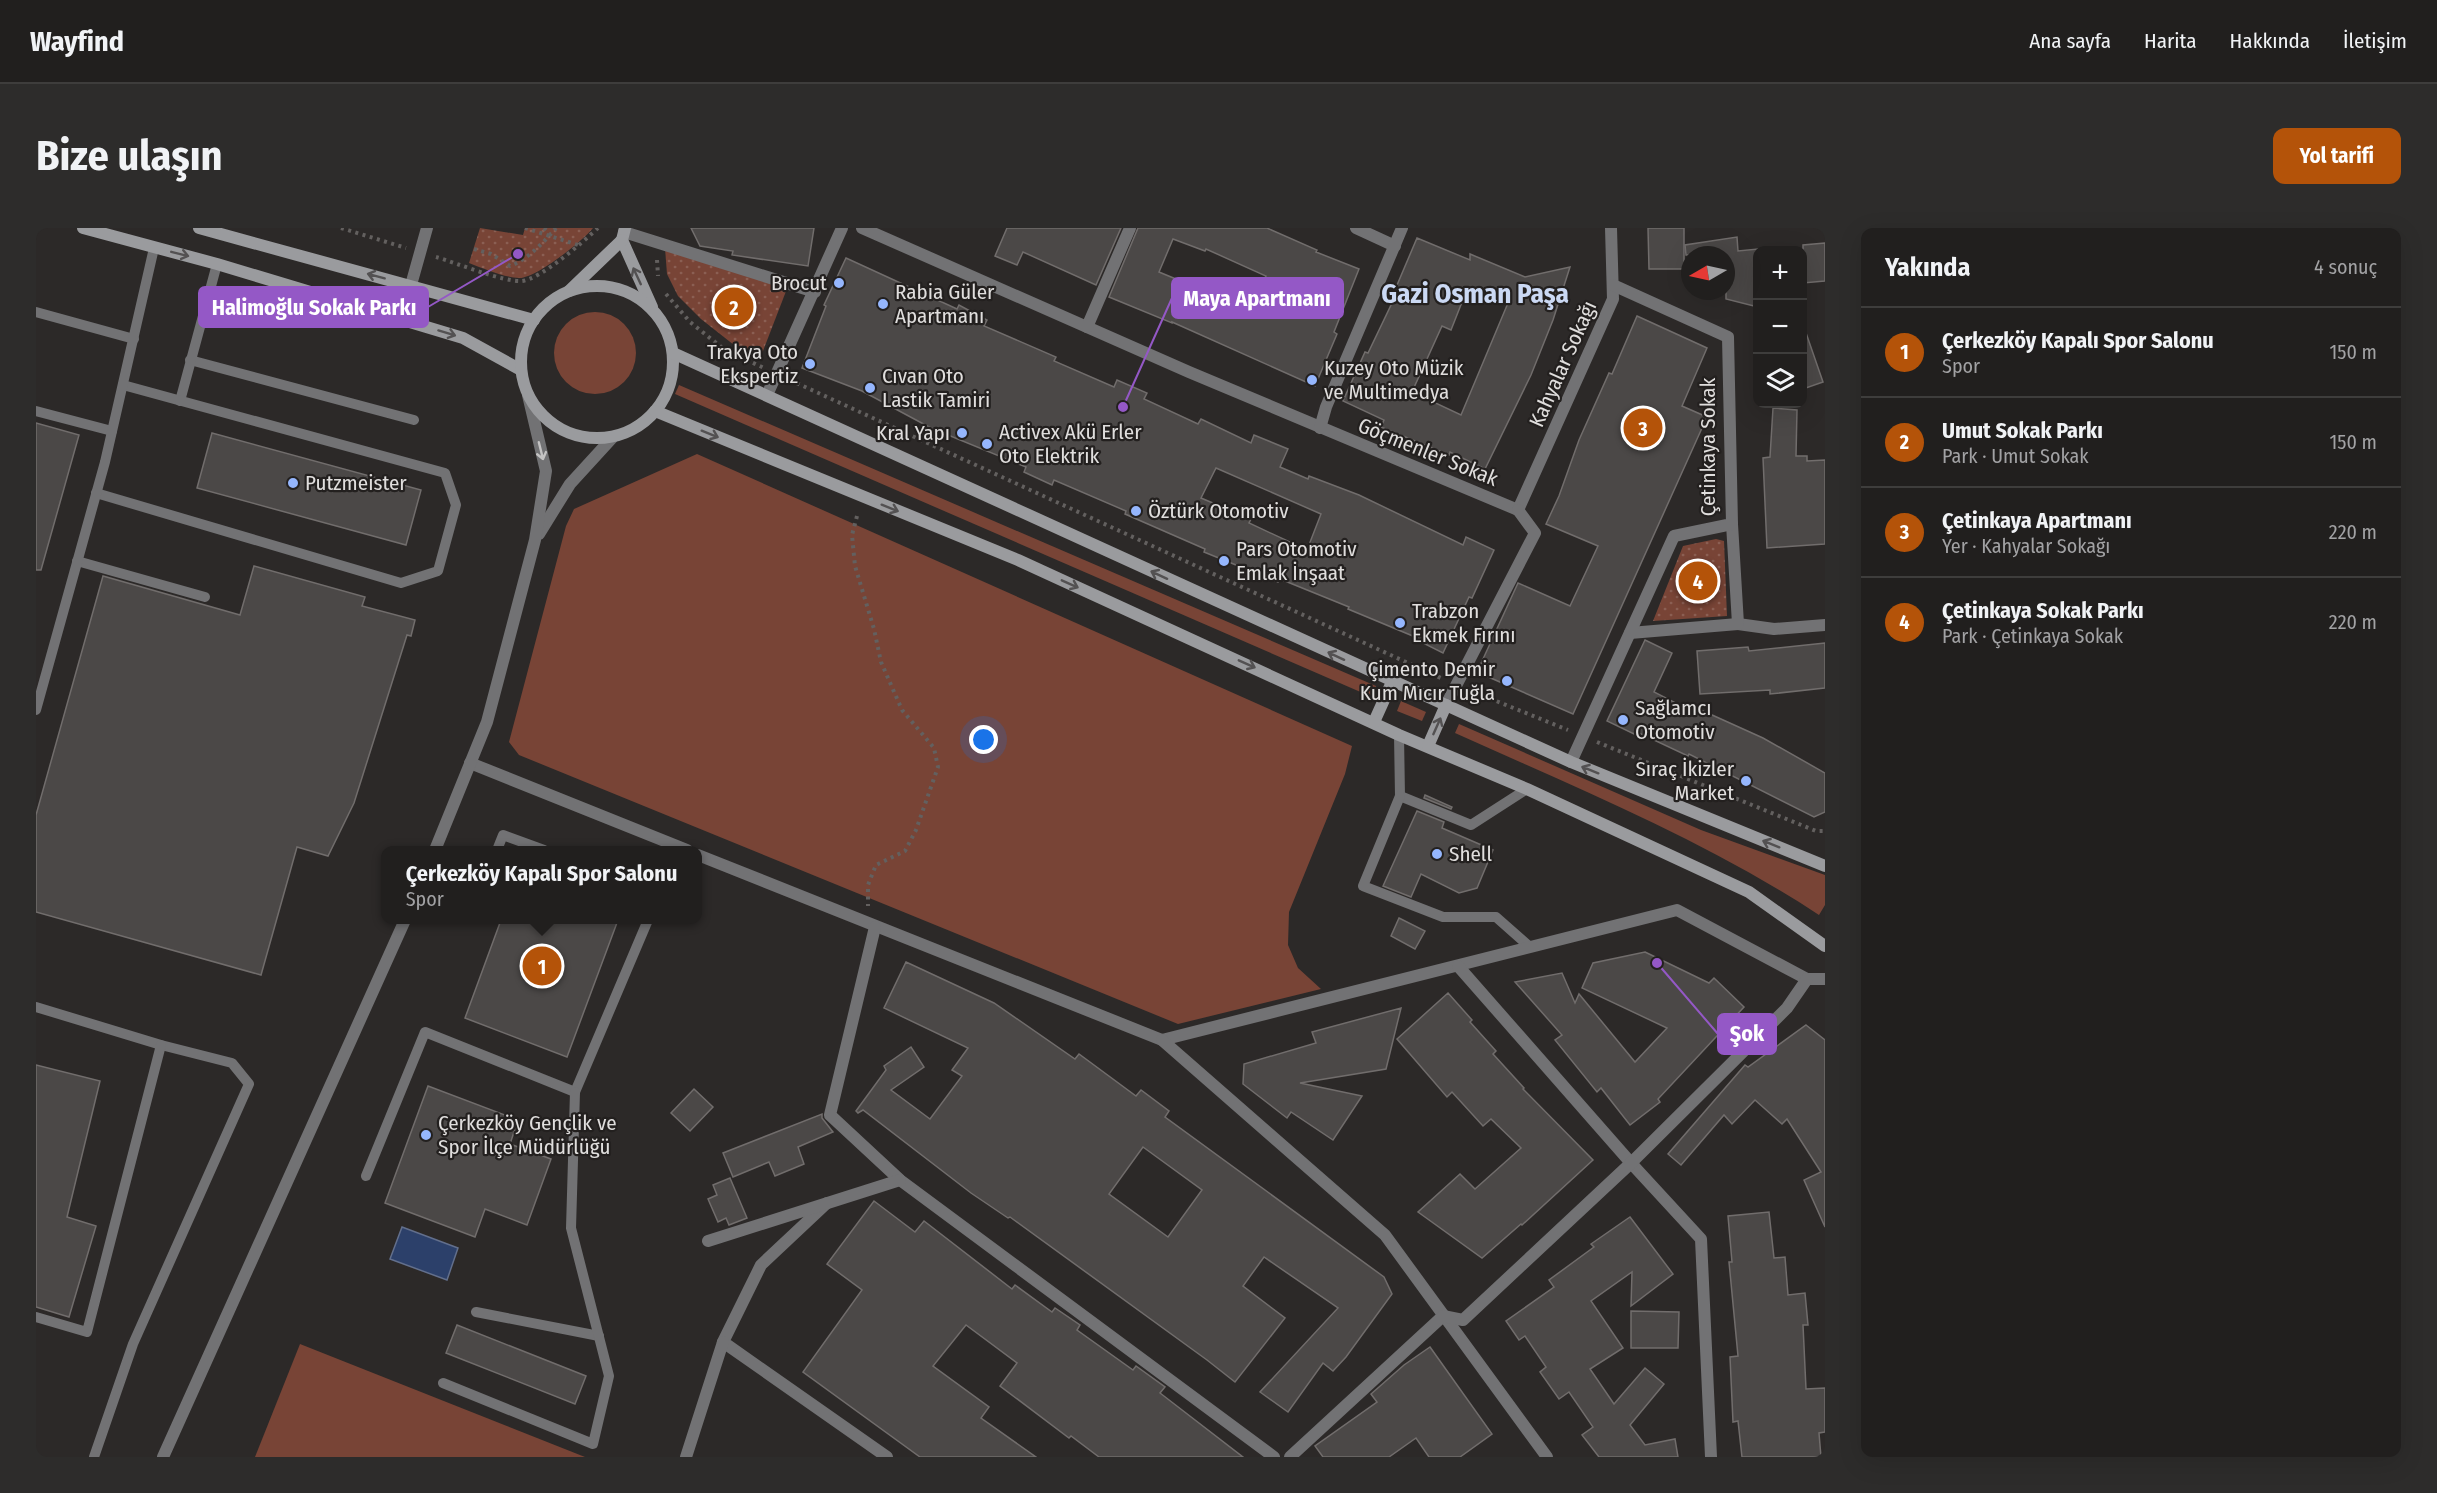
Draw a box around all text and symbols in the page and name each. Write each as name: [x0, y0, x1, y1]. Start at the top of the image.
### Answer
text: Wayfind: [30, 25, 124, 58]
text: Ana sayfa: [2029, 28, 2111, 54]
text: Harita: [2144, 28, 2197, 54]
text: Hakkında: [2230, 28, 2310, 54]
text: İletişim: [2343, 28, 2407, 54]
button: Yol tarifi: [2273, 128, 2401, 184]
text: Bize ulaşın: [36, 131, 223, 181]
north arrow: [1681, 246, 1735, 300]
map controls: [1753, 246, 1807, 408]
button: +: [1753, 246, 1807, 300]
one-way arrow: [170, 249, 189, 261]
text: Yakında: [1885, 252, 1970, 283]
text: 4 sonuç: [2314, 255, 2377, 279]
one-way arrow: [630, 267, 641, 285]
one-way arrow: [367, 270, 386, 281]
place label: Brocut: [771, 270, 827, 296]
marker: Brocut: [832, 276, 846, 290]
callout: Maya Apartmanı: [1172, 278, 1343, 318]
district label: Gazi Osman Paşa: [1381, 278, 1569, 310]
place label: Rabia Güler Apartmanı: [895, 279, 995, 329]
pin: 2: [714, 284, 754, 329]
text: Maya Apartmanı: [1183, 285, 1331, 312]
callout: Halimoğlu Sokak Parkı: [199, 287, 428, 327]
text: Halimoğlu Sokak Parkı: [212, 294, 416, 321]
marker: Rabia Güler Apartmanı: [876, 297, 890, 311]
street label: Kahyalar Sokağı: [1524, 297, 1602, 431]
button: −: [1753, 300, 1807, 354]
text: Çerkezköy Kapalı Spor Salonu: [1942, 327, 2214, 354]
one-way arrow: [437, 328, 456, 339]
place label: Trakya Oto Ekspertiz: [707, 339, 798, 389]
text: 1: [1900, 340, 1909, 364]
text: 150 m: [2330, 340, 2377, 364]
button: layers: [1753, 354, 1807, 408]
text: Spor: [1942, 354, 1980, 378]
place label: Kuzey Oto Müzik ve Multimedya: [1324, 355, 1464, 405]
marker: Trakya Oto Ekspertiz: [803, 357, 817, 371]
place label: Cıvan Oto Lastik Tamiri: [882, 363, 990, 413]
marker: Kuzey Oto Müzik ve Multimedya: [1305, 373, 1319, 387]
street label: Çetinkaya Sokak: [1695, 377, 1721, 516]
marker: Cıvan Oto Lastik Tamiri: [863, 381, 877, 395]
pin: 3: [1624, 406, 1662, 450]
street label: Göçmenler Sokak: [1354, 412, 1502, 492]
text: Umut Sokak Parkı: [1942, 417, 2103, 444]
place label: Activex Akü Erler Oto Elektrik: [999, 419, 1142, 469]
place label: Kral Yapı: [876, 420, 950, 446]
marker: Kral Yapı: [955, 426, 969, 440]
one-way arrow: [700, 429, 718, 440]
text: 2: [1900, 430, 1909, 454]
text: 150 m: [2330, 430, 2377, 454]
marker: Activex Akü Erler Oto Elektrik: [980, 437, 994, 451]
one-way arrow: [536, 442, 548, 461]
text: Park · Umut Sokak: [1942, 444, 2089, 468]
place label: Putzmeister: [305, 470, 407, 496]
marker: Putzmeister: [286, 476, 300, 490]
place label: Öztürk Otomotiv: [1148, 498, 1289, 524]
one-way arrow: [880, 503, 899, 514]
marker: Öztürk Otomotiv: [1129, 504, 1143, 518]
text: Çetinkaya Apartmanı: [1942, 507, 2132, 534]
text: 3: [1900, 520, 1909, 544]
text: 220 m: [2329, 520, 2377, 544]
text: Yer · Kahyalar Sokağı: [1942, 534, 2110, 558]
place label: Pars Otomotiv Emlak İnşaat: [1236, 536, 1357, 586]
marker: Pars Otomotiv Emlak İnşaat: [1217, 554, 1231, 568]
pin: 4: [1678, 558, 1718, 604]
one-way arrow: [1150, 568, 1168, 580]
one-way arrow: [1060, 578, 1078, 590]
text: Çetinkaya Sokak Parkı: [1942, 597, 2144, 624]
place label: Trabzon Ekmek Fırını: [1412, 598, 1516, 648]
text: 4: [1899, 610, 1910, 634]
text: 220 m: [2329, 610, 2377, 634]
marker: Trabzon Ekmek Fırını: [1393, 616, 1407, 630]
text: Park · Çetinkaya Sokak: [1942, 624, 2123, 648]
one-way arrow: [1327, 649, 1345, 661]
place label: Çimento Demir Kum Mıcır Tuğla: [1360, 656, 1496, 706]
one-way arrow: [1238, 659, 1256, 671]
marker: Çimento Demir Kum Mıcır Tuğla: [1500, 674, 1514, 688]
place label: Sağlamcı Otomotiv: [1635, 695, 1715, 745]
marker: Sağlamcı Otomotiv: [1616, 713, 1630, 727]
one-way arrow: [1432, 717, 1443, 735]
your location: [969, 725, 998, 754]
place label: Sıraç İkizler Market: [1635, 756, 1735, 806]
one-way arrow: [1582, 764, 1600, 775]
marker: Sıraç İkizler Market: [1739, 774, 1753, 788]
one-way arrow: [1762, 838, 1781, 849]
place label: Shell: [1449, 841, 1492, 867]
popup: [381, 846, 702, 924]
marker: Shell: [1430, 847, 1444, 861]
text: Çerkezköy Kapalı Spor Salonu: [406, 860, 677, 887]
text: Spor: [406, 887, 444, 911]
pin: 1: [522, 944, 562, 988]
callout: Şok: [1718, 1014, 1776, 1054]
text: Şok: [1730, 1020, 1765, 1047]
place label: Çerkezköy Gençlik ve Spor İlçe Müdürlüğü: [438, 1110, 617, 1160]
marker: Çerkezköy Gençlik ve Spor İlçe Müdürlüğü: [419, 1128, 433, 1142]

